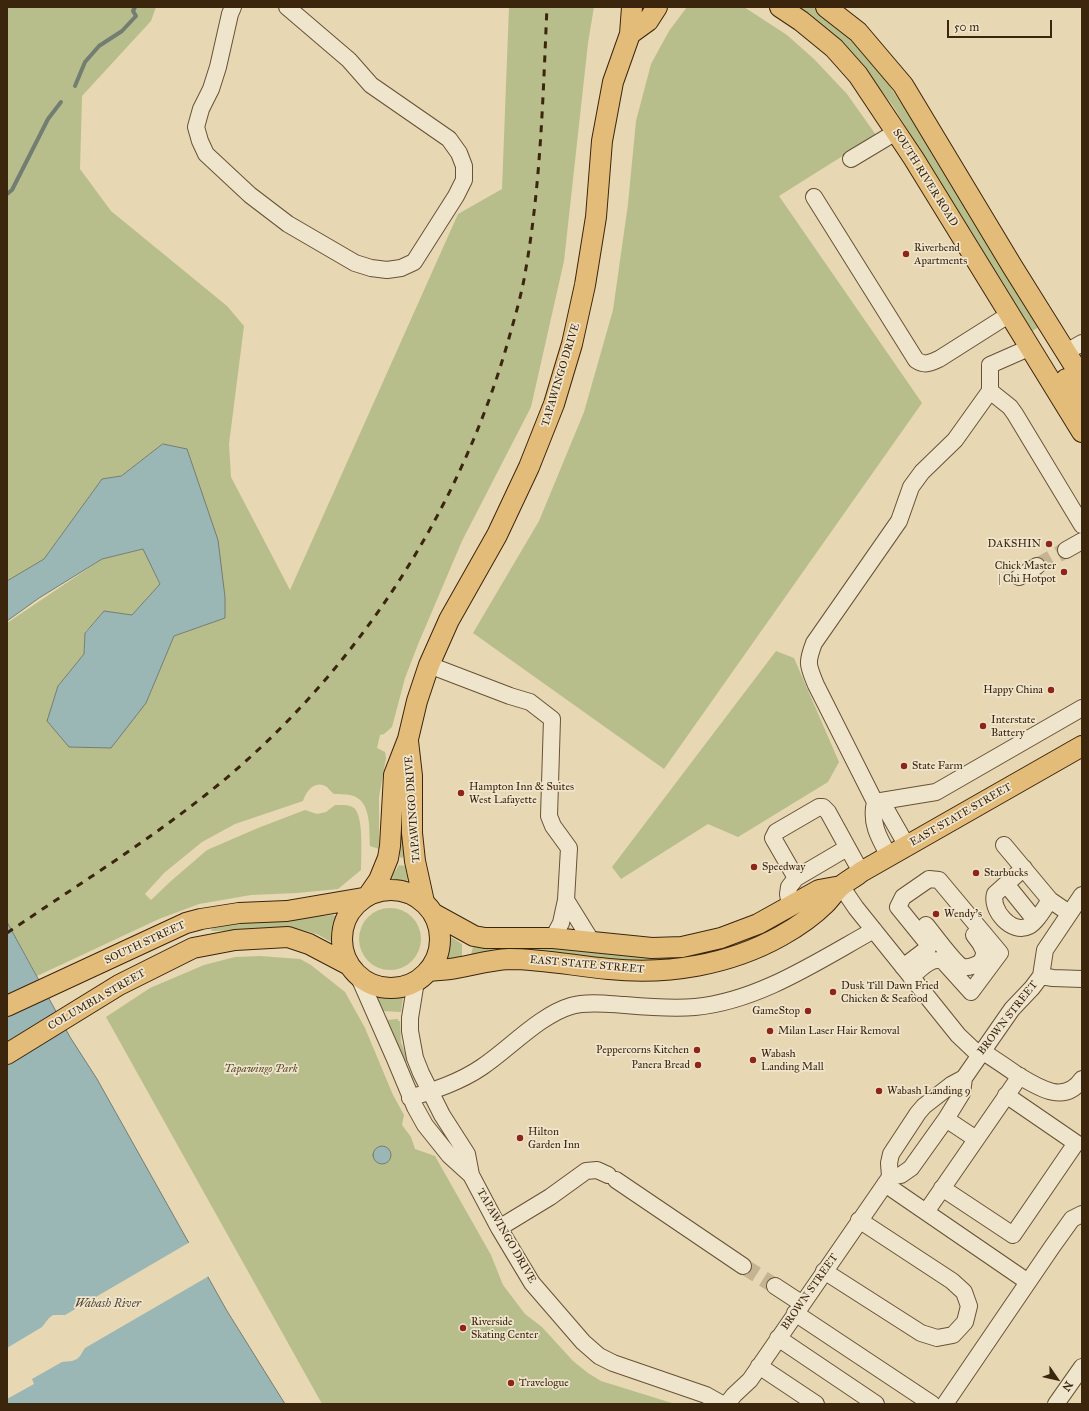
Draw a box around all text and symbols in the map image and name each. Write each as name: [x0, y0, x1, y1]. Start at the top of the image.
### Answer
scale bar: [949, 12, 1054, 38]
text: 50 m: [954, 20, 979, 34]
street label: SOUTH RIVER ROAD: [890, 127, 960, 229]
place label: Riverbend Apartments: [914, 241, 967, 267]
marker: Riverbend Apartments: [901, 249, 911, 259]
street label: TAPAWINGO DRIVE: [539, 322, 583, 428]
place label: DAKSHIN: [987, 537, 1041, 551]
marker: DAKSHIN: [1044, 539, 1054, 549]
place label: Chick Master | Chi Hotpot: [995, 559, 1056, 585]
marker: Chick Master | Chi Hotpot: [1059, 567, 1069, 577]
place label: Happy China: [983, 683, 1043, 697]
marker: Happy China: [1046, 685, 1056, 695]
place label: Interstate Battery: [991, 713, 1035, 739]
marker: Interstate Battery: [978, 721, 988, 731]
street label: TAPAWINGO DRIVE: [403, 755, 423, 863]
place label: State Farm: [912, 759, 963, 773]
marker: State Farm: [899, 761, 909, 771]
place label: Hampton Inn & Suites West Lafayette: [469, 780, 574, 806]
street label: EAST STATE STREET: [908, 781, 1014, 849]
marker: Hampton Inn & Suites West Lafayette: [456, 788, 466, 798]
place label: Speedway: [762, 860, 805, 874]
marker: Speedway: [749, 862, 759, 872]
place label: Starbucks: [984, 866, 1028, 880]
marker: Starbucks: [971, 868, 981, 878]
place label: Wendy's: [944, 907, 982, 921]
marker: Wendy's: [931, 909, 941, 919]
street label: SOUTH STREET: [103, 919, 187, 967]
street label: EAST STATE STREET: [529, 953, 645, 977]
street label: COLUMBIA STREET: [46, 967, 148, 1033]
street label: BROWN STREET: [975, 978, 1041, 1058]
place label: Dusk Till Dawn Fried Chicken & Seafood: [841, 979, 939, 1005]
marker: Dusk Till Dawn Fried Chicken & Seafood: [828, 987, 838, 997]
place label: GameStop: [752, 1004, 800, 1018]
marker: GameStop: [803, 1006, 813, 1016]
place label: Milan Laser Hair Removal: [778, 1024, 900, 1038]
marker: Milan Laser Hair Removal: [765, 1026, 775, 1036]
place label: Peppercorns Kitchen: [596, 1043, 689, 1057]
marker: Peppercorns Kitchen: [692, 1045, 702, 1055]
place label: Wabash Landing Mall: [761, 1047, 824, 1073]
marker: Wabash Landing Mall: [748, 1055, 758, 1065]
place label: Panera Bread: [632, 1058, 690, 1072]
marker: Panera Bread: [693, 1060, 703, 1070]
park label: Tapawingo Park: [224, 1062, 298, 1076]
place label: Wabash Landing 9: [887, 1084, 971, 1098]
marker: Wabash Landing 9: [874, 1086, 884, 1096]
place label: Hilton Garden Inn: [528, 1125, 580, 1151]
marker: Hilton Garden Inn: [515, 1133, 525, 1143]
street label: TAPAWINGO DRIVE: [473, 1186, 539, 1286]
street label: BROWN STREET: [779, 1251, 841, 1333]
water label: Wabash River: [75, 1297, 141, 1311]
place label: Riverside Skating Center: [471, 1315, 538, 1341]
marker: Riverside Skating Center: [458, 1323, 468, 1333]
north arrow: [1037, 1359, 1077, 1399]
place label: Travelogue: [519, 1376, 569, 1390]
marker: Travelogue: [506, 1378, 516, 1388]
text: N: [1059, 1378, 1075, 1393]

